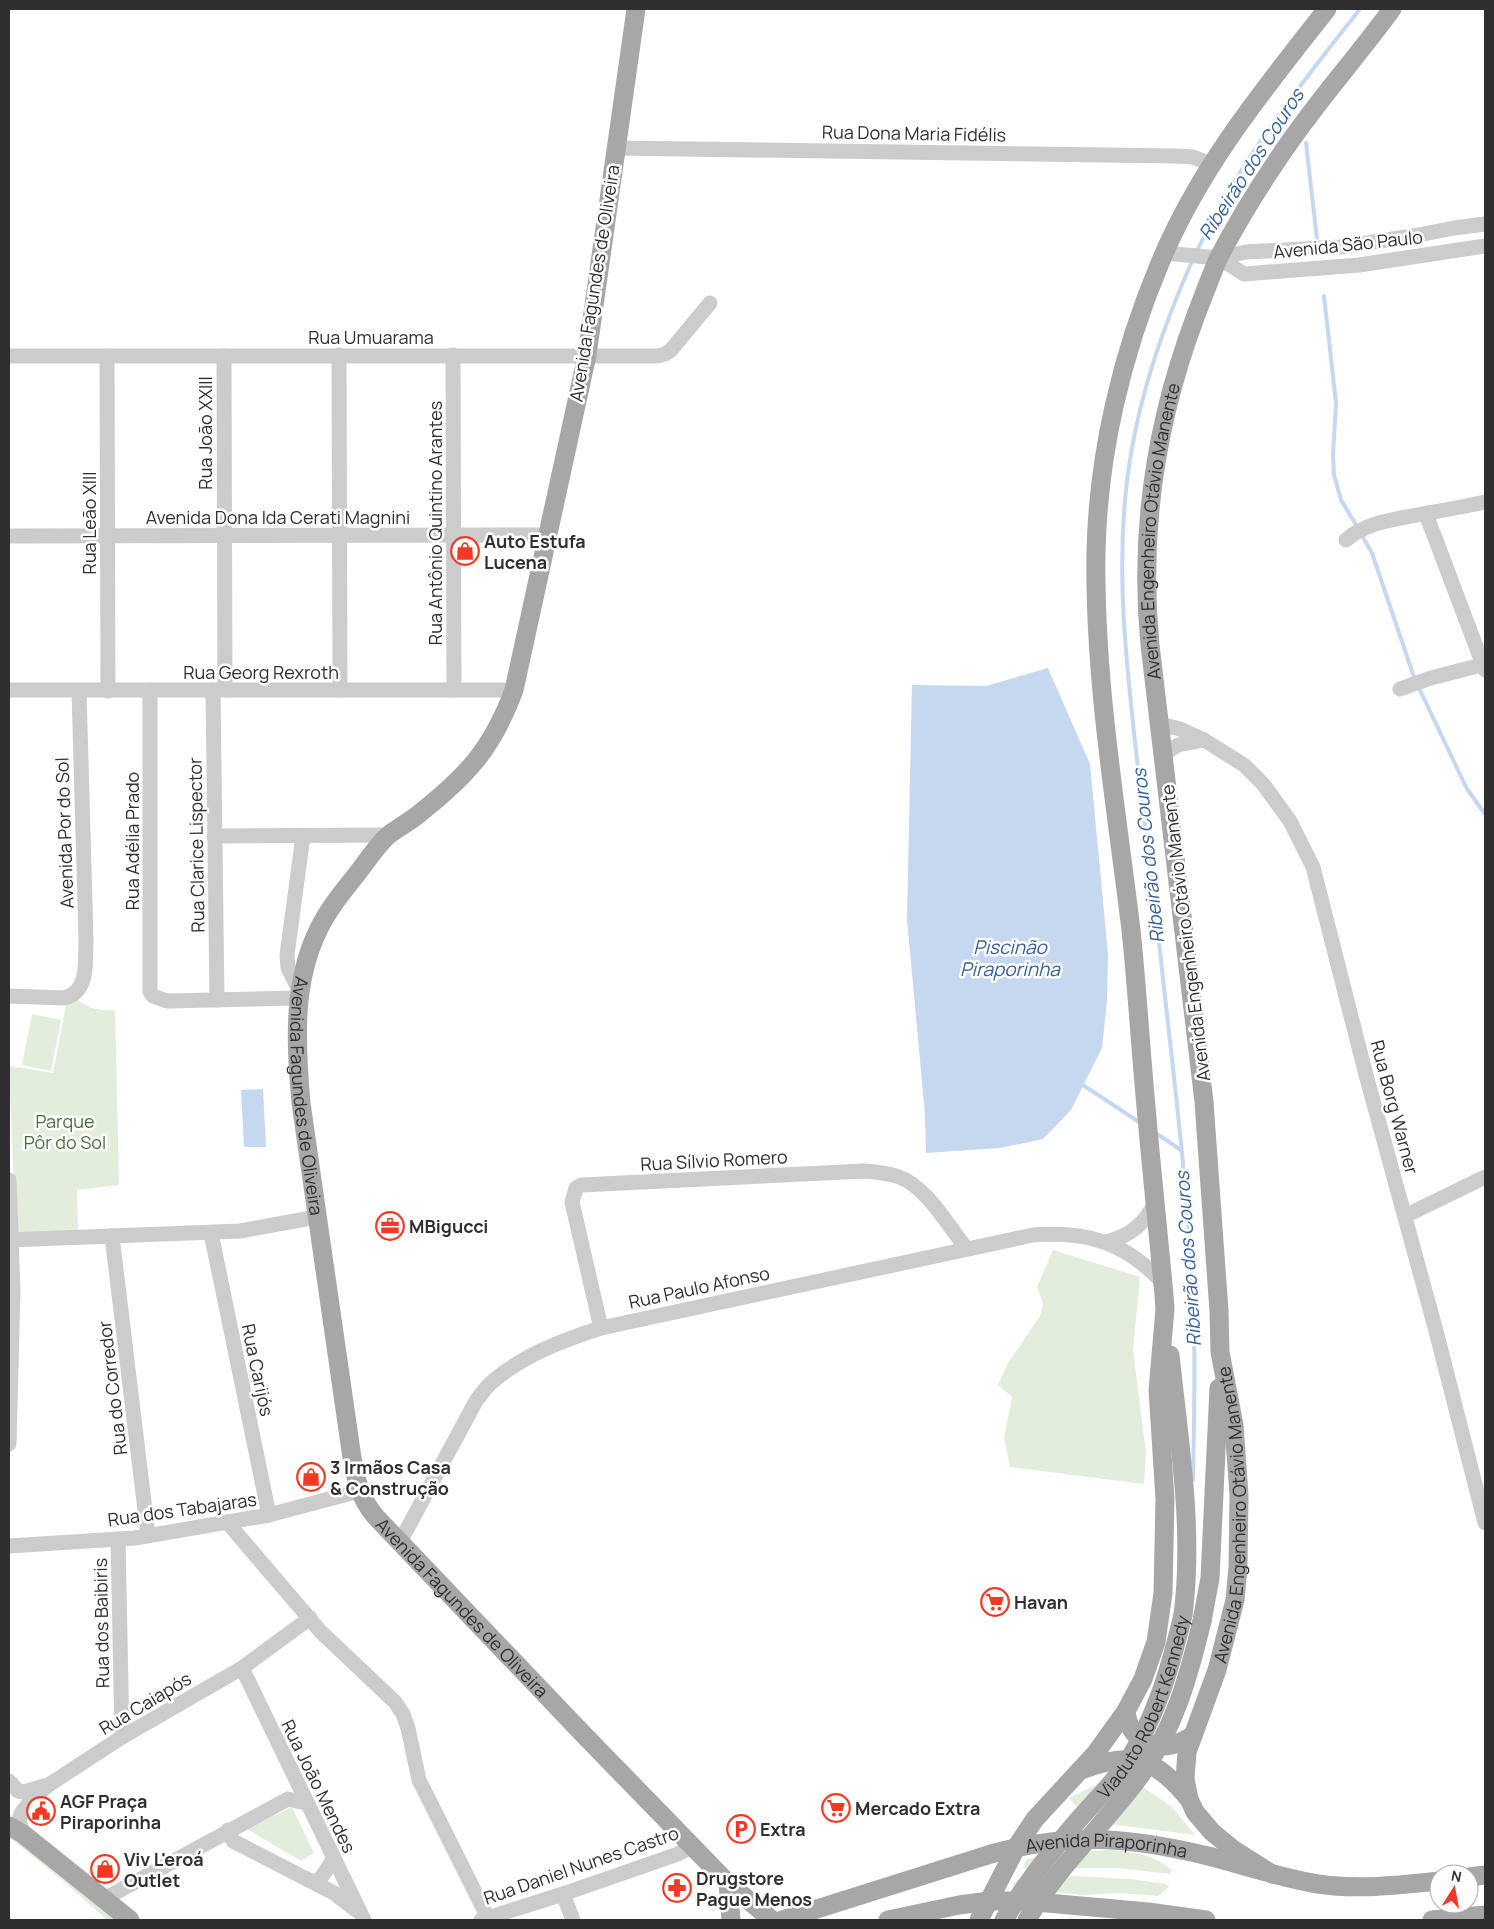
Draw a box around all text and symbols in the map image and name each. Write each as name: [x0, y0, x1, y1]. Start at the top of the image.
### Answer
water label: Ribeirão dos Couros: [1192, 82, 1311, 245]
street label: Rua Dona Maria Fidélis: [822, 119, 1006, 147]
street label: Avenida Fagundes de Oliveira: [563, 163, 625, 403]
street label: Avenida São Paulo: [1272, 224, 1424, 264]
street label: Rua Umuarama: [308, 325, 434, 349]
street label: Rua João XXIII: [193, 376, 217, 490]
street label: Avenida Engenheiro Otávio Manente: [1135, 380, 1185, 681]
street label: Rua Antônio Quintino Arantes: [423, 401, 447, 645]
street label: Rua Leão XIII: [77, 472, 101, 574]
street label: Avenida Dona Ida Cerati Magnini: [146, 505, 410, 529]
place label: Auto Estufa Lucena: [484, 529, 586, 574]
shop icon: Auto Estufa Lucena: [450, 536, 480, 566]
street label: Rua Georg Rexroth: [183, 660, 339, 684]
street label: Avenida Por do Sol: [49, 757, 79, 909]
street label: Rua Clarice Lispector: [182, 757, 210, 933]
water label: Ribeirão dos Couros: [1126, 765, 1170, 945]
street label: Rua Adélia Prado: [120, 772, 144, 910]
street label: Avenida Engenheiro Otávio Manente: [1155, 783, 1215, 1083]
water label: Piscinão Piraporinha: [960, 934, 1061, 982]
street label: Avenida Fagundes de Oliveira: [285, 975, 329, 1217]
street label: Rua Borg Warner: [1366, 1037, 1425, 1177]
park label: Parque Pôr do Sol: [24, 1109, 106, 1154]
street label: Rua Sílvio Romero: [640, 1144, 788, 1176]
water label: Ribeirão dos Couros: [1169, 1169, 1207, 1347]
office icon: MBigucci: [375, 1211, 405, 1241]
place label: MBigucci: [409, 1214, 488, 1238]
street label: Rua Paulo Afonso: [626, 1260, 772, 1314]
street label: Rua do Corredor: [92, 1319, 132, 1457]
street label: Rua Carijós: [237, 1322, 279, 1418]
street label: Avenida Engenheiro Otávio Manente: [1207, 1365, 1251, 1666]
place label: 3 Irmãos Casa & Construção: [330, 1455, 451, 1500]
shop icon: 3 Irmãos Casa & Construção: [296, 1462, 326, 1492]
street label: Rua dos Tabajaras: [106, 1487, 258, 1531]
street label: Avenida Fagundes de Oliveira: [371, 1513, 554, 1703]
street label: Rua dos Baibiris: [88, 1558, 114, 1688]
supermarket icon: Havan: [980, 1587, 1010, 1617]
place label: Havan: [1014, 1590, 1068, 1614]
street label: Viaduto Robert Kennedy: [1092, 1612, 1195, 1803]
street label: Rua Caiapós: [95, 1666, 195, 1740]
street label: Rua João Mendes: [276, 1715, 362, 1857]
place label: AGF Praça Piraporinha: [60, 1789, 161, 1834]
supermarket icon: Mercado Extra: [821, 1793, 851, 1823]
public building icon: AGF Praça Piraporinha: [26, 1796, 56, 1826]
place label: Mercado Extra: [855, 1796, 980, 1820]
parking icon: Extra: [726, 1814, 756, 1844]
place label: Extra: [760, 1817, 806, 1841]
street label: Rua Daniel Nunes Castro: [480, 1820, 682, 1910]
street label: Avenida Piraporinha: [1023, 1827, 1190, 1863]
place label: Viv L'eroá Outlet: [124, 1847, 204, 1892]
shop icon: Viv L'eroá Outlet: [90, 1854, 120, 1884]
north arrow: [1429, 1864, 1479, 1914]
text: N: [1450, 1865, 1463, 1886]
place label: Drugstore Pague Menos: [696, 1866, 812, 1911]
pharmacy icon: Drugstore Pague Menos: [662, 1873, 692, 1903]

